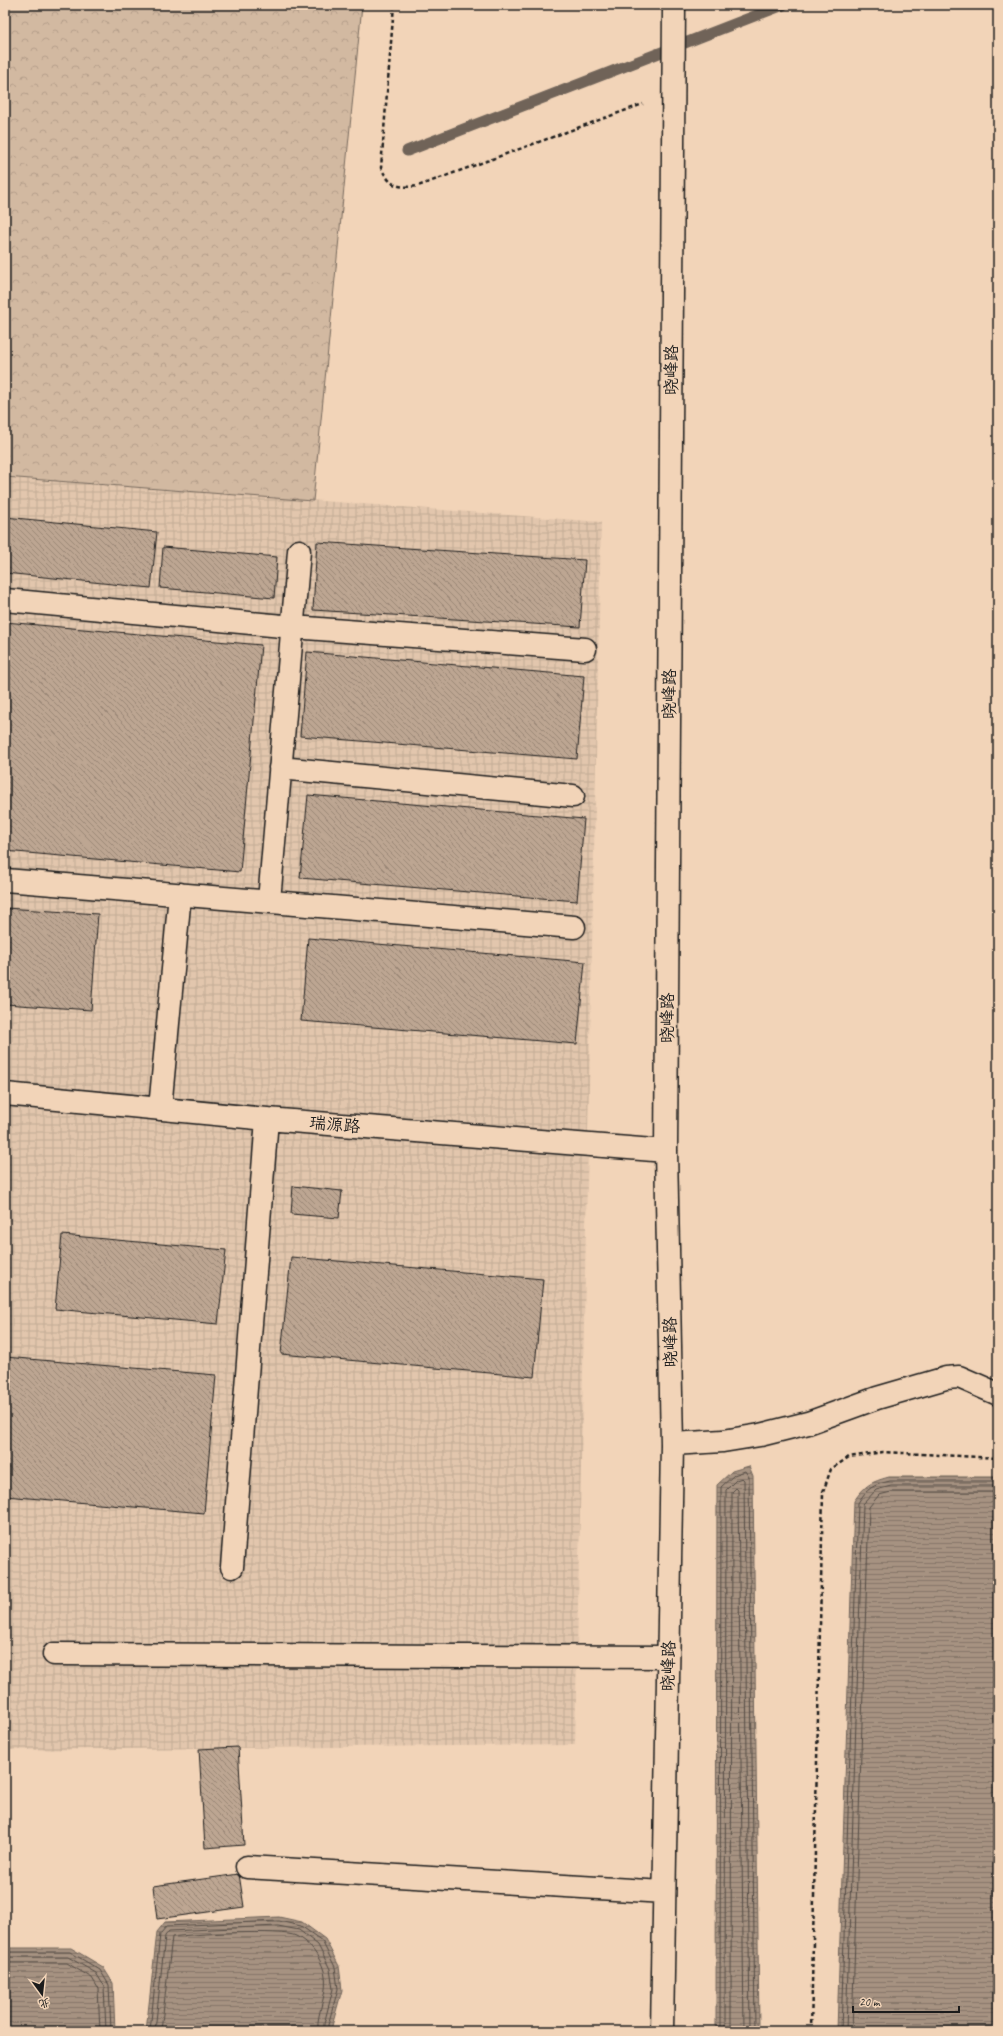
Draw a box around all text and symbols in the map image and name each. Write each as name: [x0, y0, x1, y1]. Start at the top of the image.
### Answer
street label: 晓峰路: [661, 345, 682, 396]
street label: 晓峰路: [659, 669, 680, 720]
street label: 晓峰路: [657, 993, 678, 1044]
street label: 瑞源路: [309, 1112, 361, 1137]
street label: 晓峰路: [660, 1316, 681, 1368]
street label: 晓峰路: [658, 1640, 679, 1692]
north arrow: [22, 1974, 62, 2014]
scale bar: [853, 1988, 959, 2014]
text: 20 m: [859, 1994, 881, 2010]
text: 北: [37, 1995, 52, 2012]

